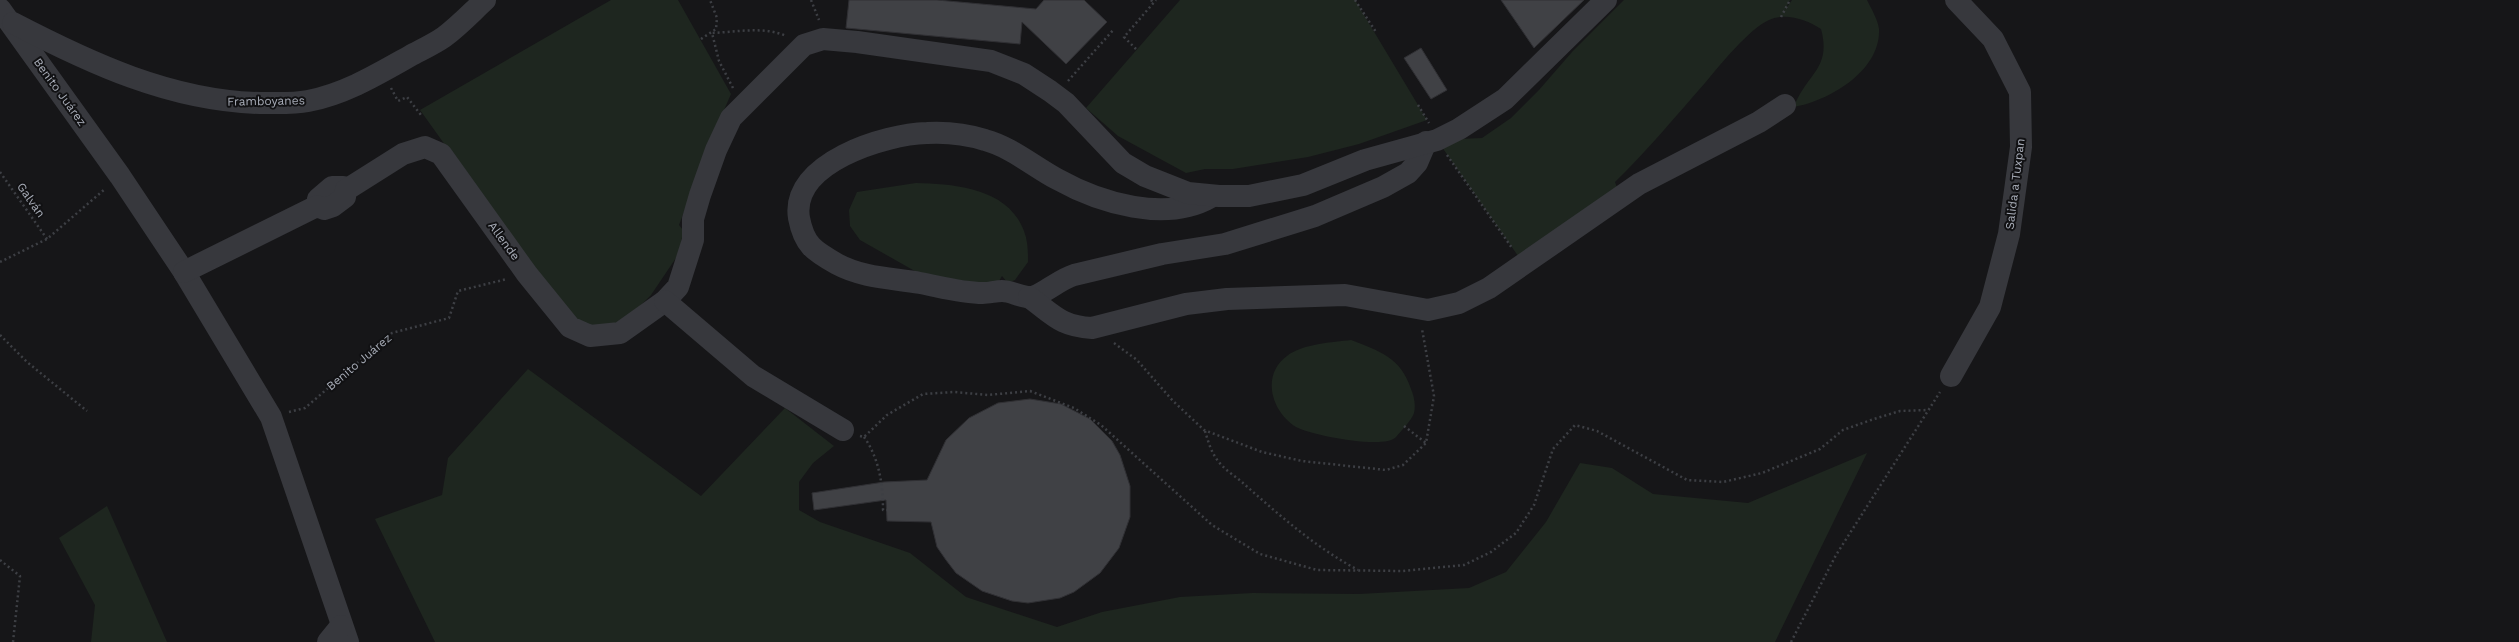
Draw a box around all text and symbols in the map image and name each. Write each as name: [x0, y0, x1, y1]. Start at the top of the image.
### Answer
street label: Benito Juárez: [31, 55, 89, 129]
street label: Framboyanes: [227, 93, 305, 109]
street label: Salida a Tuxpan: [2002, 138, 2028, 230]
street label: Galván: [14, 180, 48, 220]
street label: Allende: [485, 219, 523, 263]
street label: Benito Juárez: [324, 331, 394, 393]

